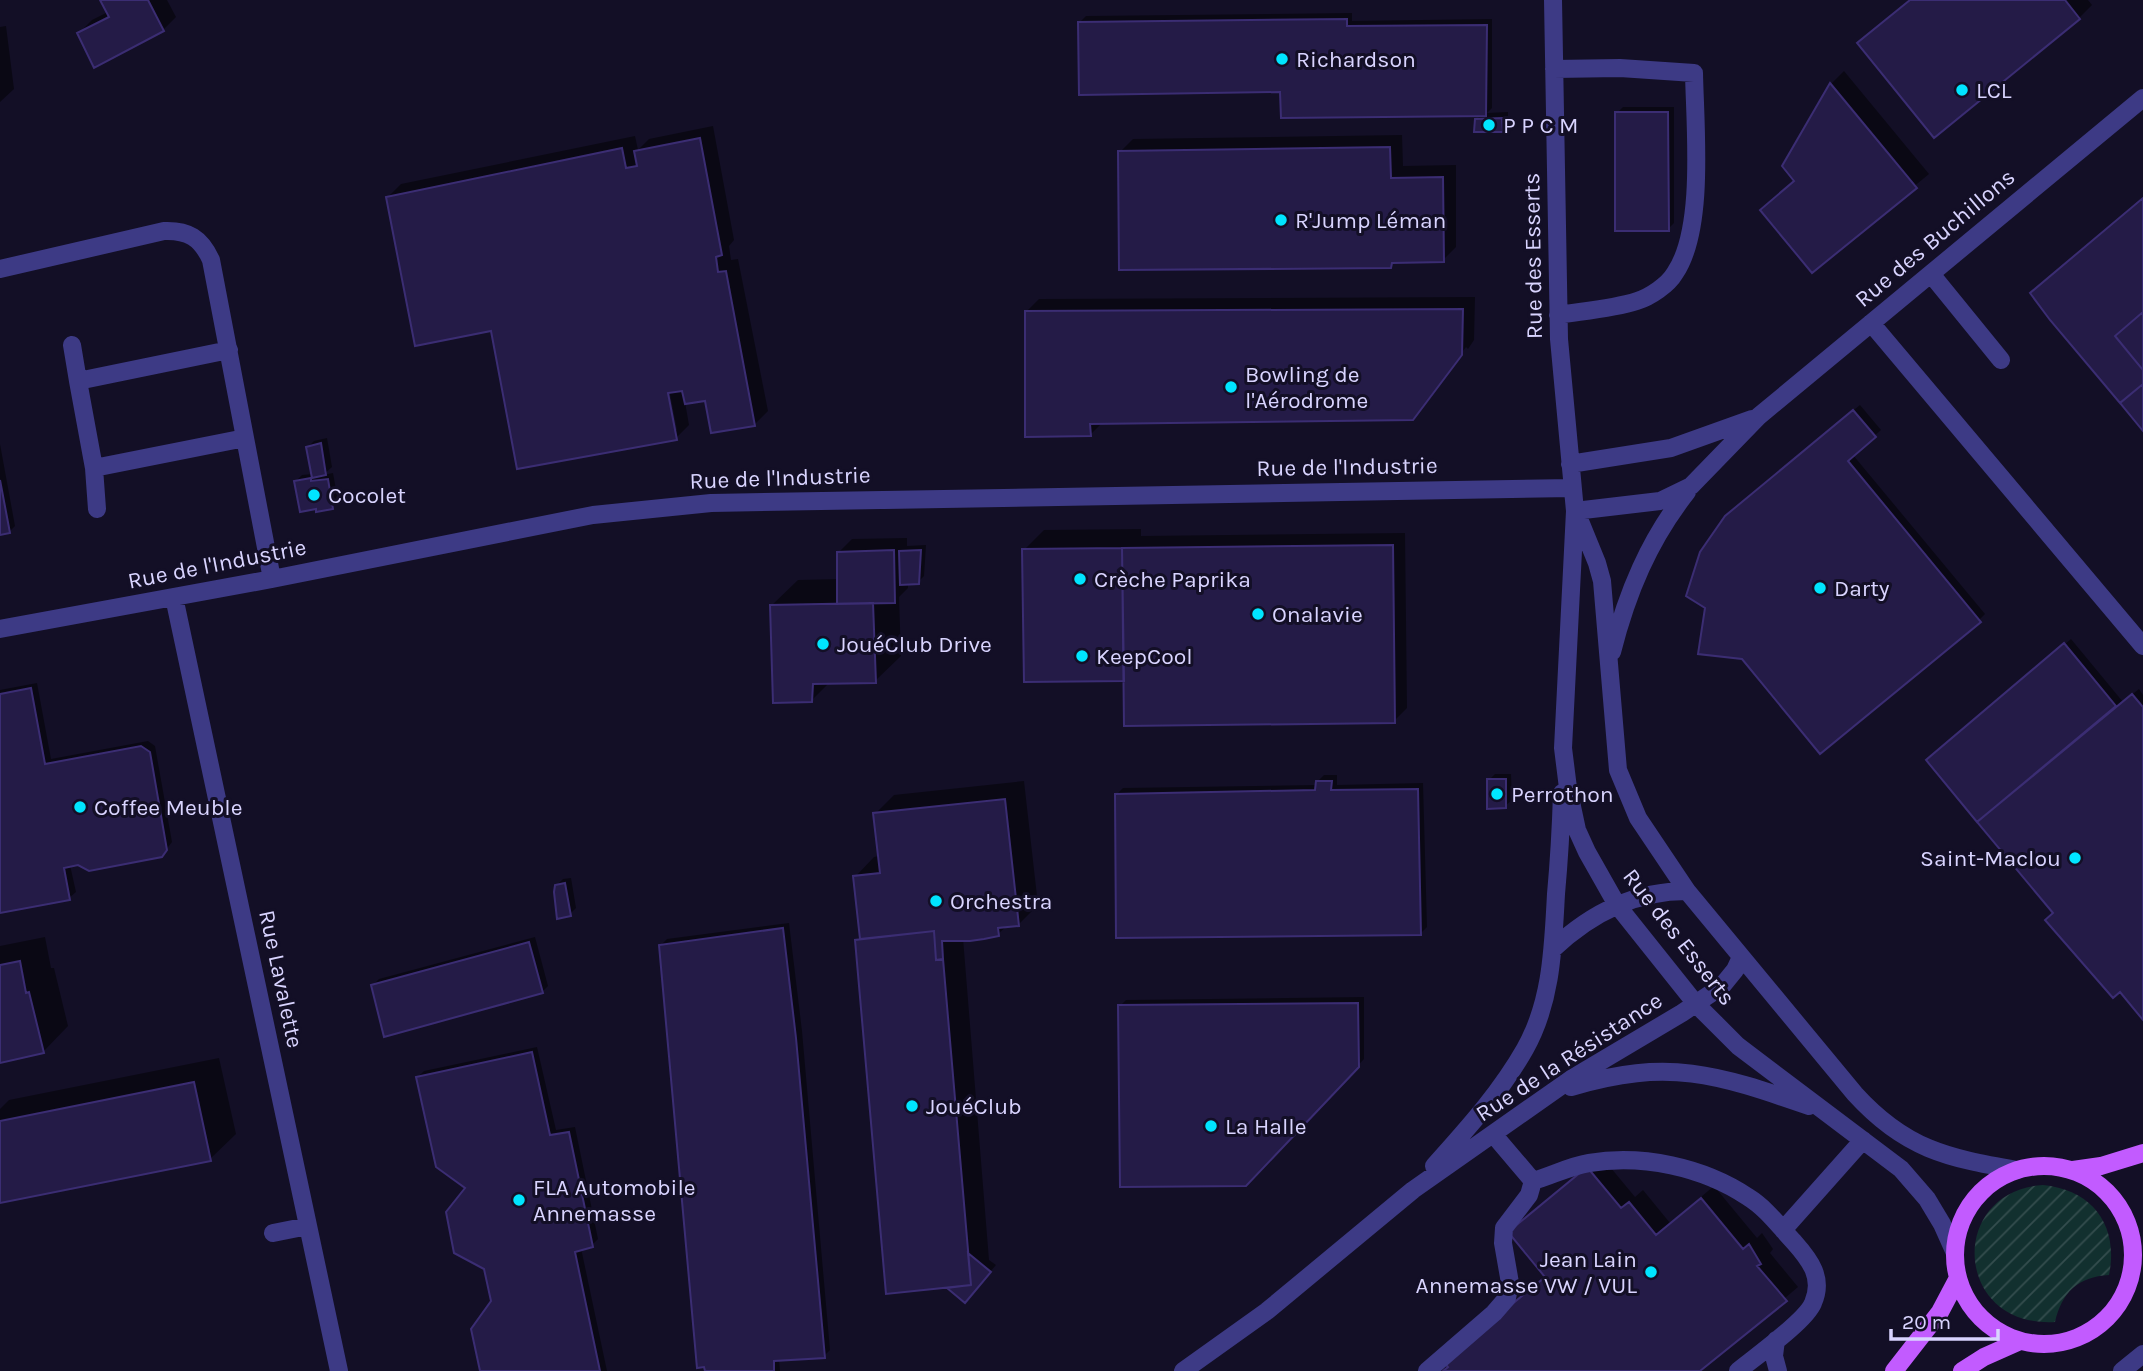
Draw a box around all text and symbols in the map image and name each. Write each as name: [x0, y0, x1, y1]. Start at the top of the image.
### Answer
place label: Richardson: [1296, 46, 1416, 73]
marker: Richardson: [1274, 51, 1290, 67]
place label: LCL: [1976, 77, 2012, 104]
marker: LCL: [1954, 82, 1970, 98]
place label: P P C M: [1503, 112, 1578, 139]
marker: P P C M: [1481, 117, 1497, 133]
street label: Rue des Buchillons: [1850, 163, 2020, 313]
street label: Rue des Esserts: [1518, 173, 1548, 339]
place label: R'Jump Léman: [1295, 207, 1446, 234]
marker: R'Jump Léman: [1273, 212, 1289, 228]
place label: Bowling de l'Aérodrome: [1245, 361, 1368, 414]
marker: Bowling de l'Aérodrome: [1223, 379, 1239, 395]
street label: Rue de l'Industrie: [1256, 452, 1438, 482]
street label: Rue de l'Industrie: [689, 461, 871, 495]
place label: Cocolet: [328, 482, 406, 509]
marker: Cocolet: [306, 487, 322, 503]
street label: Rue de l'Industrie: [125, 533, 309, 595]
place label: Crèche Paprika: [1094, 566, 1251, 593]
marker: Crèche Paprika: [1072, 571, 1088, 587]
place label: Darty: [1834, 575, 1890, 602]
marker: Darty: [1812, 580, 1828, 596]
place label: Onalavie: [1272, 601, 1363, 628]
marker: Onalavie: [1250, 606, 1266, 622]
place label: JouéClub Drive: [837, 631, 992, 658]
marker: JouéClub Drive: [815, 636, 831, 652]
place label: KeepCool: [1096, 643, 1193, 670]
marker: KeepCool: [1074, 648, 1090, 664]
place label: Perrothon: [1511, 781, 1614, 808]
marker: Perrothon: [1489, 786, 1505, 802]
place label: Coffee Meuble: [94, 794, 243, 821]
marker: Coffee Meuble: [72, 799, 88, 815]
place label: Saint-Maclou: [1920, 845, 2061, 872]
marker: Saint-Maclou: [2067, 850, 2083, 866]
street label: Rue des Esserts: [1617, 863, 1741, 1011]
place label: Orchestra: [950, 888, 1052, 915]
marker: Orchestra: [928, 893, 944, 909]
street label: Rue Lavalette: [253, 908, 309, 1050]
street label: Rue de la Résistance: [1471, 987, 1667, 1127]
place label: JouéClub: [926, 1093, 1022, 1120]
marker: JouéClub: [904, 1098, 920, 1114]
place label: La Halle: [1225, 1113, 1307, 1140]
marker: La Halle: [1203, 1118, 1219, 1134]
place label: FLA Automobile Annemasse: [533, 1174, 696, 1227]
marker: FLA Automobile Annemasse: [511, 1192, 527, 1208]
place label: Jean Lain Annemasse VW / VUL: [1416, 1246, 1637, 1299]
marker: Jean Lain Annemasse VW / VUL: [1643, 1264, 1659, 1280]
scale bar: [1891, 1298, 1998, 1342]
text: 20 m: [1902, 1310, 1951, 1334]

